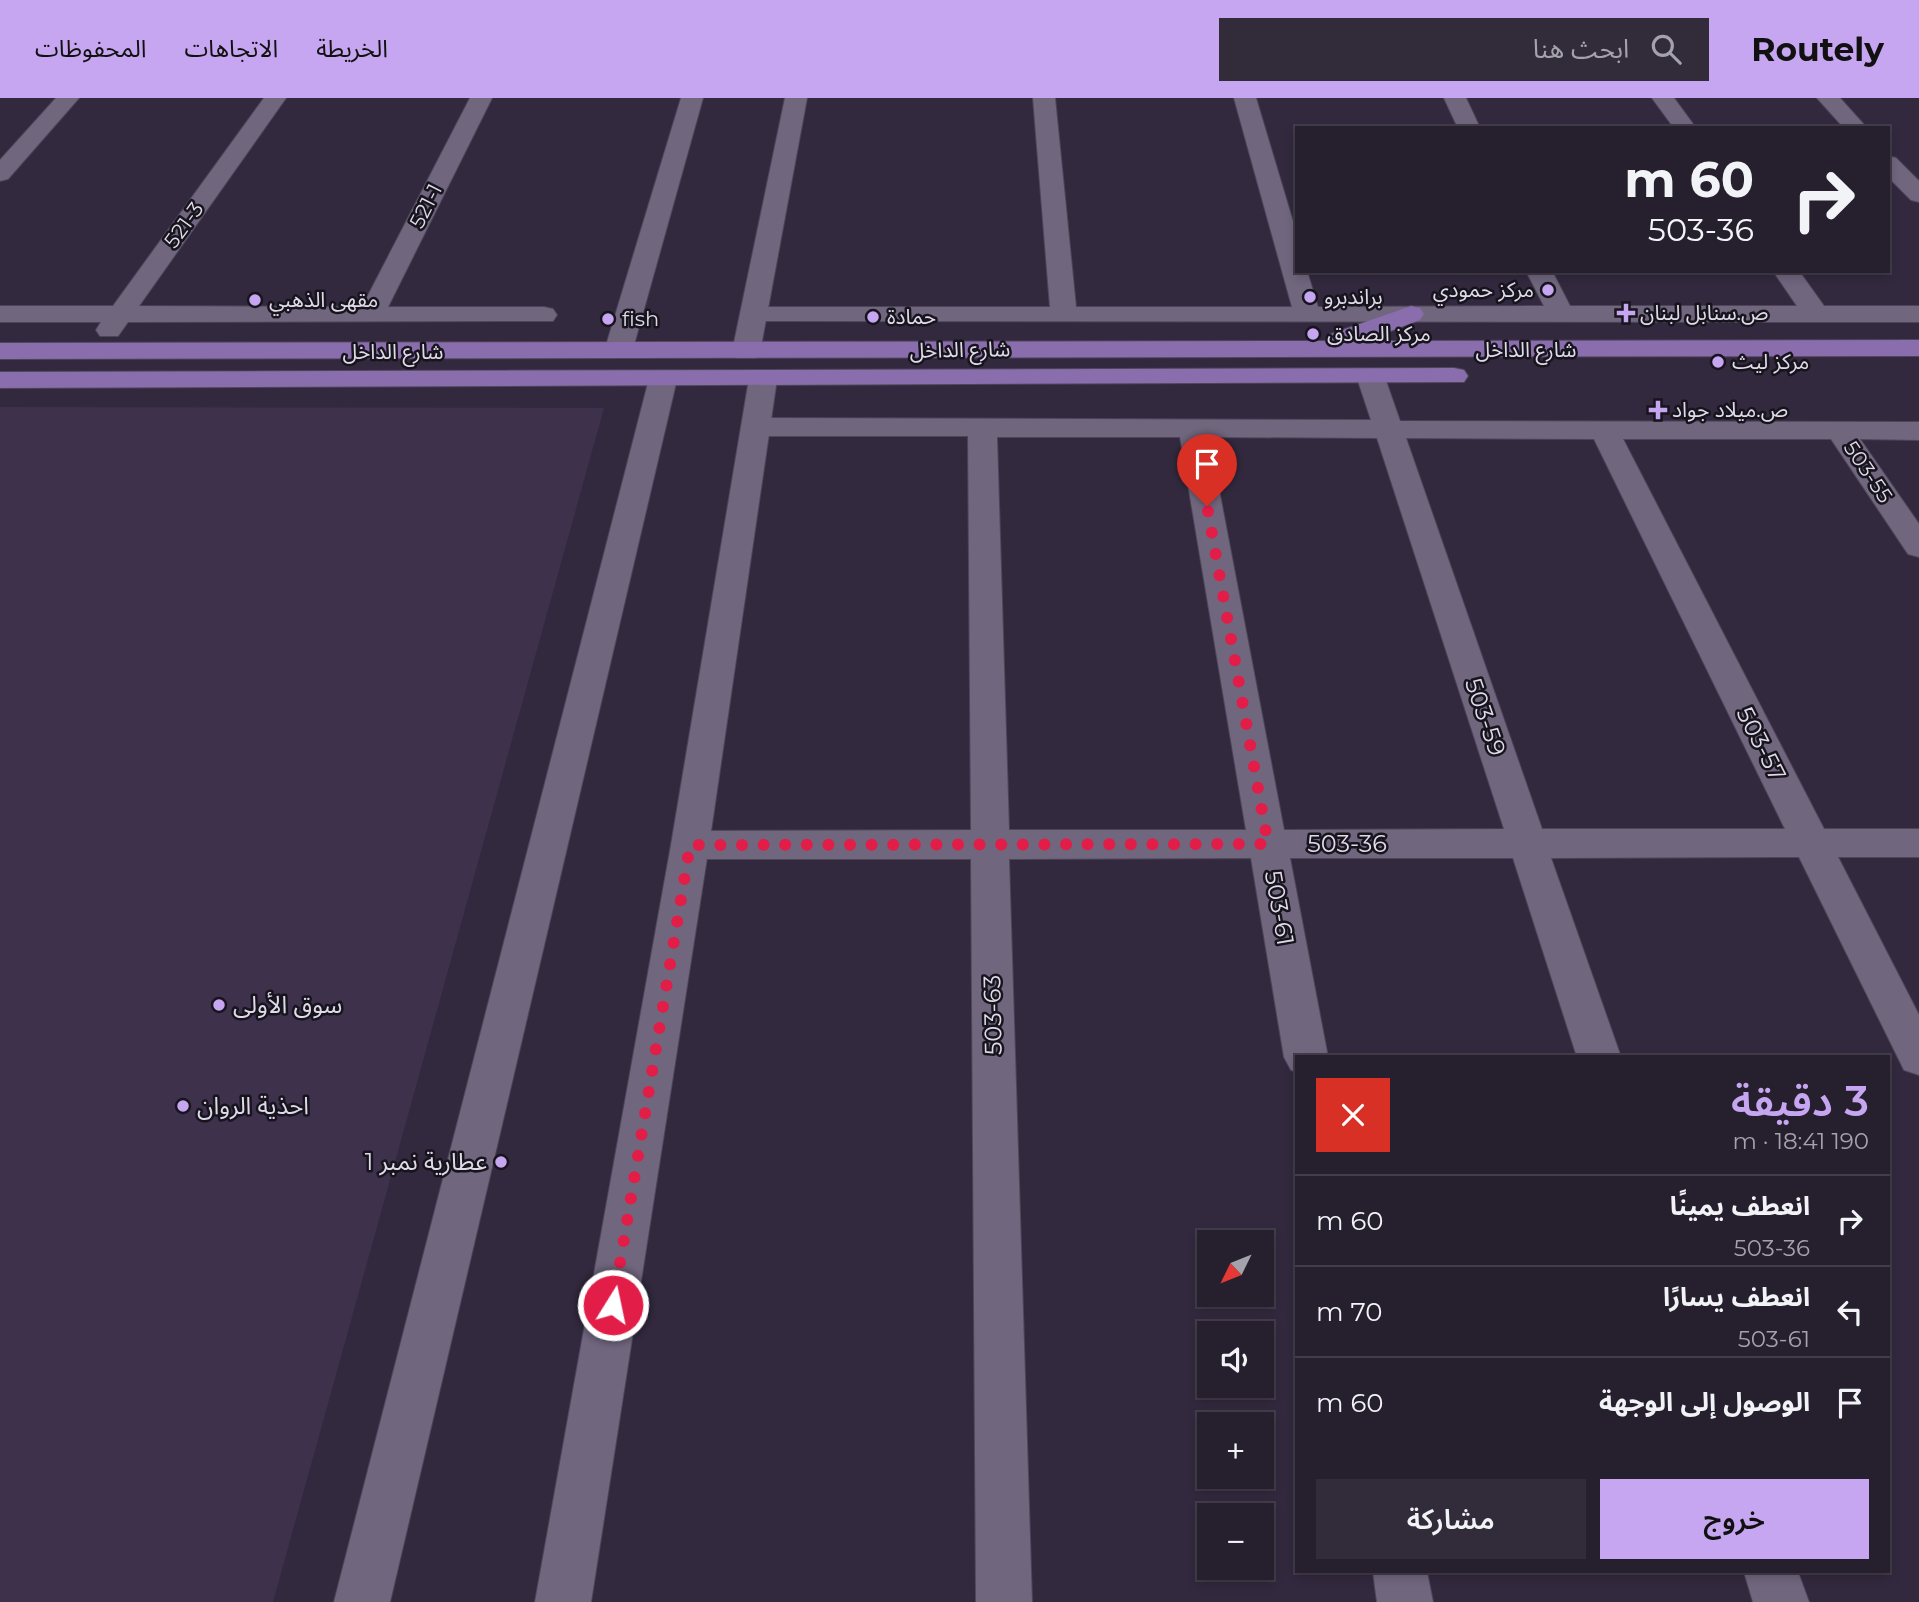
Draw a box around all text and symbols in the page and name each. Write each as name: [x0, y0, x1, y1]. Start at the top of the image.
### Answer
search box: [1219, 18, 1709, 81]
text: Routely: [1751, 29, 1884, 69]
icon: search: [1647, 30, 1685, 68]
text: ابحث هنا: [1533, 33, 1629, 65]
text: المحفوظات: [35, 34, 146, 63]
text: الاتجاهات: [184, 34, 278, 63]
text: الخريطة: [316, 34, 388, 63]
text: 60 m: [1624, 150, 1754, 209]
icon: right: [1778, 154, 1869, 245]
street label: 521-1: [404, 179, 447, 232]
street label: 521-3: [159, 197, 209, 253]
text: 503-36: [1648, 210, 1754, 249]
place label: مركز حمودي: [1433, 277, 1534, 306]
marker: مركز حمودي: [1540, 282, 1556, 298]
place label: براندبرو: [1324, 284, 1383, 309]
place label: مقهى الذهبي: [269, 287, 378, 316]
marker: براندبرو: [1302, 289, 1318, 305]
marker: مقهى الذهبي: [247, 292, 263, 308]
place label: ص.سنابل لبنان: [1640, 300, 1769, 325]
place label: حمادة: [887, 304, 936, 329]
marker: ص.سنابل لبنان: [1618, 305, 1634, 321]
place label: fish: [622, 306, 659, 331]
marker: حمادة: [865, 309, 881, 325]
marker: fish: [600, 311, 616, 327]
place label: مركز الصادق: [1327, 321, 1431, 346]
marker: مركز الصادق: [1305, 326, 1321, 342]
street label: شارع الداخل: [909, 336, 1011, 366]
street label: شارع الداخل: [1476, 337, 1576, 365]
street label: شارع الداخل: [343, 339, 443, 367]
place label: مركز ليث: [1732, 349, 1809, 374]
marker: مركز ليث: [1710, 354, 1726, 370]
place label: ص.ميلاد جواد: [1672, 397, 1788, 422]
marker: ص.ميلاد جواد: [1650, 402, 1666, 418]
pin: [1177, 434, 1237, 506]
street label: 503-55: [1839, 436, 1898, 507]
icon: arrive: [1188, 445, 1226, 483]
street label: 503-59: [1459, 674, 1512, 759]
street label: 503-57: [1731, 702, 1792, 786]
street label: 503-36: [1307, 829, 1387, 858]
street label: 503-61: [1259, 868, 1300, 948]
street label: 503-63: [977, 975, 1008, 1055]
place label: سوق الأولى: [233, 990, 342, 1019]
marker: سوق الأولى: [211, 997, 227, 1013]
text: 3 دقيقة: [1731, 1075, 1869, 1127]
button: close: [1316, 1078, 1390, 1152]
place label: احذية الروان: [197, 1091, 309, 1120]
marker: احذية الروان: [175, 1098, 191, 1114]
text: 190 m · 18:41: [1732, 1127, 1869, 1155]
place label: عطارية نمبر 1: [365, 1147, 487, 1176]
marker: عطارية نمبر 1: [493, 1154, 509, 1170]
text: انعطف يمينًا: [1670, 1190, 1810, 1222]
icon: right: [1831, 1202, 1869, 1240]
text: 60 m: [1316, 1205, 1383, 1237]
north arrow: [1197, 1230, 1274, 1307]
map controls: [1197, 1230, 1274, 1580]
text: 503-36: [1734, 1234, 1810, 1262]
position arrow: [576, 1268, 650, 1342]
text: انعطف يسارًا: [1663, 1281, 1810, 1313]
icon: left: [1831, 1293, 1869, 1331]
text: 70 m: [1316, 1296, 1382, 1328]
button: sound: [1197, 1321, 1274, 1398]
text: 503-61: [1738, 1325, 1810, 1353]
icon: arrive: [1831, 1384, 1869, 1422]
text: الوصول إلى الوجهة: [1599, 1386, 1810, 1418]
text: 60 m: [1316, 1387, 1383, 1419]
button: +: [1197, 1412, 1274, 1489]
button: مشاركة: [1316, 1479, 1586, 1559]
button: خروج: [1600, 1479, 1869, 1559]
button: −: [1197, 1503, 1274, 1580]

